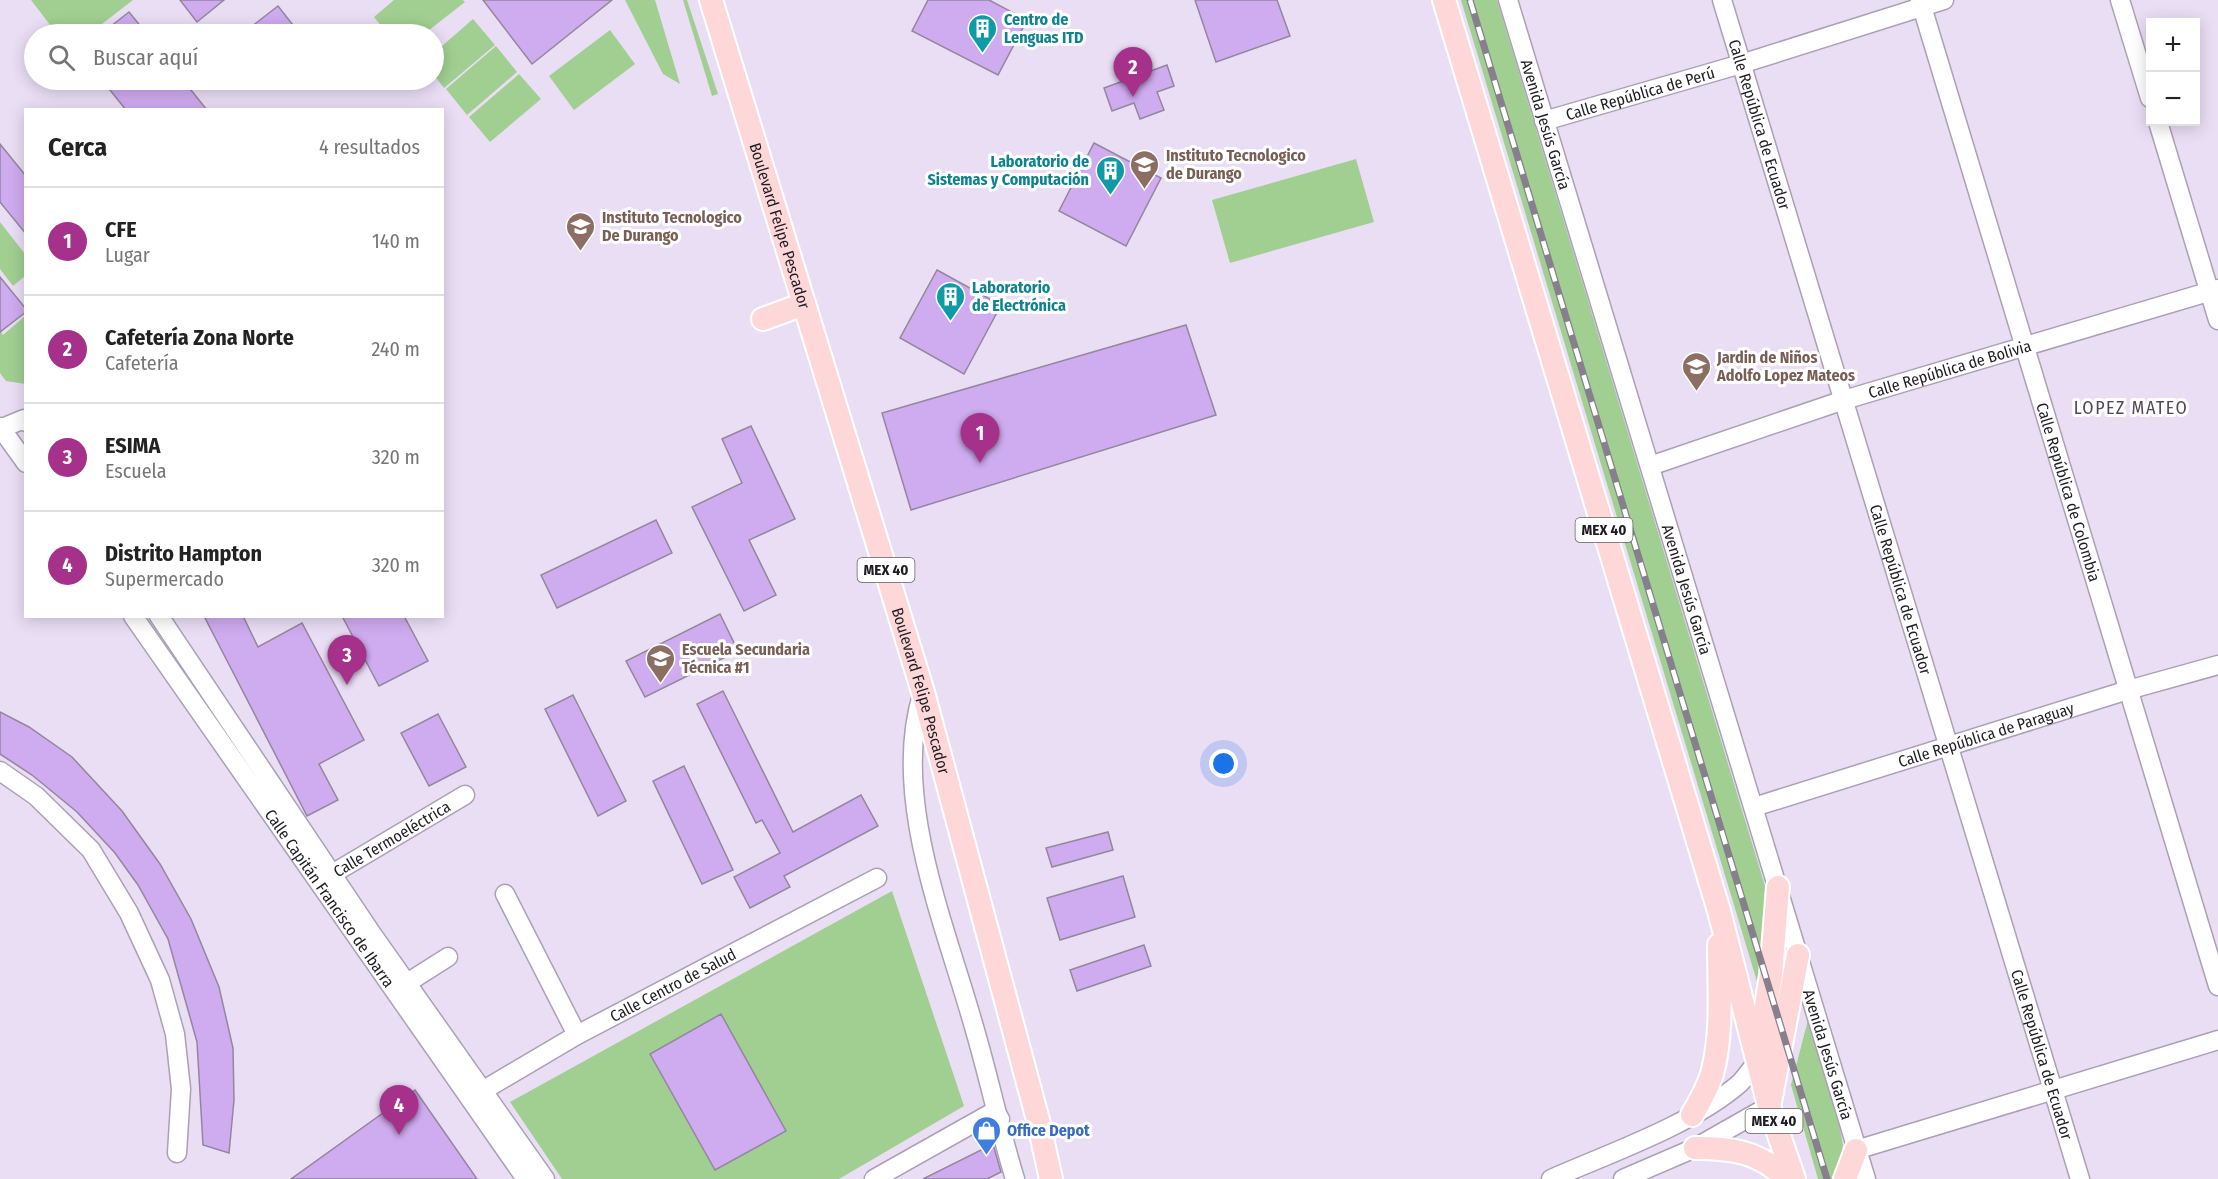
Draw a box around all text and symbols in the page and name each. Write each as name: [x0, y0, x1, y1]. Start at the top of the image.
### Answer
place label: Centro de Lenguas ITD: [1004, 10, 1084, 47]
building icon: Centro de Lenguas ITD: [967, 12, 999, 54]
map controls: [2146, 18, 2200, 126]
button: +: [2146, 18, 2200, 72]
search box: [24, 24, 444, 90]
street label: Calle República de Ecuador: [1725, 37, 1795, 212]
icon: search: [45, 41, 78, 74]
text: Buscar aquí: [93, 44, 198, 71]
pin: 2: [1114, 48, 1152, 97]
street label: Avenida Jesús García: [1517, 57, 1575, 192]
street label: Calle República de Perú: [1563, 63, 1717, 124]
button: −: [2146, 72, 2200, 126]
text: Cerca: [48, 132, 107, 163]
text: 4 resultados: [319, 135, 420, 159]
street label: Boulevard Felipe Pescador: [746, 140, 815, 311]
place label: Instituto Tecnologico de Durango: [1166, 146, 1306, 183]
school or university icon: Instituto Tecnologico de Durango: [1129, 148, 1161, 190]
place label: Laboratorio de Sistemas y Computación: [927, 152, 1089, 189]
building icon: Laboratorio de Sistemas y Computación: [1094, 154, 1126, 196]
place label: Instituto Tecnologico De Durango: [602, 208, 742, 245]
school or university icon: Instituto Tecnologico De Durango: [565, 210, 597, 252]
text: CFE: [105, 216, 137, 243]
text: 1: [63, 229, 72, 253]
text: 140 m: [372, 229, 420, 253]
text: Lugar: [105, 243, 150, 267]
place label: Laboratorio de Electrónica: [972, 278, 1066, 315]
building icon: Laboratorio de Electrónica: [935, 280, 967, 322]
text: Cafetería Zona Norte: [105, 324, 294, 351]
street label: Calle República de Bolivia: [1866, 336, 2033, 402]
text: 2: [63, 337, 72, 361]
text: 240 m: [371, 337, 420, 361]
place label: Jardin de Niños Adolfo Lopez Mateos: [1716, 348, 1855, 385]
school or university icon: Jardin de Niños Adolfo Lopez Mateos: [1680, 350, 1712, 392]
text: Cafetería: [105, 351, 179, 375]
district label: LOPEZ MATEO: [2074, 397, 2188, 419]
street label: Calle República de Colombia: [2033, 400, 2105, 584]
pin: 1: [960, 414, 1000, 463]
text: ESIMA: [105, 432, 160, 459]
text: 3: [63, 445, 72, 469]
text: 320 m: [372, 445, 420, 469]
text: Escuela: [105, 459, 167, 483]
street label: Calle República de Ecuador: [1866, 502, 1936, 677]
road number: MEX 40: [1576, 518, 1632, 542]
street label: Avenida Jesús García: [1658, 522, 1716, 657]
text: Distrito Hampton: [105, 540, 262, 567]
text: 4: [62, 553, 73, 577]
text: 320 m: [372, 553, 420, 577]
road number: MEX 40: [858, 558, 914, 582]
text: Supermercado: [105, 567, 224, 591]
street label: Boulevard Felipe Pescador: [888, 605, 954, 776]
pin: 3: [328, 636, 366, 685]
place label: Escuela Secundaria Técnica #1: [682, 640, 810, 677]
school or university icon: Escuela Secundaria Técnica #1: [645, 642, 677, 684]
street label: Calle República de Paraguay: [1896, 698, 2077, 771]
your location: [1209, 749, 1238, 778]
street label: Calle Termoeléctrica: [330, 796, 454, 881]
street label: Calle Capitán Francisco de Ibarra: [261, 805, 399, 991]
street label: Calle Centro de Salud: [607, 944, 739, 1026]
street label: Calle República de Ecuador: [2007, 967, 2077, 1142]
street label: Avenida Jesús García: [1799, 987, 1857, 1122]
pin: 4: [380, 1086, 418, 1135]
road number: MEX 40: [1746, 1109, 1802, 1133]
shop icon: Office Depot: [970, 1114, 1002, 1156]
place label: Office Depot: [1007, 1121, 1090, 1140]

